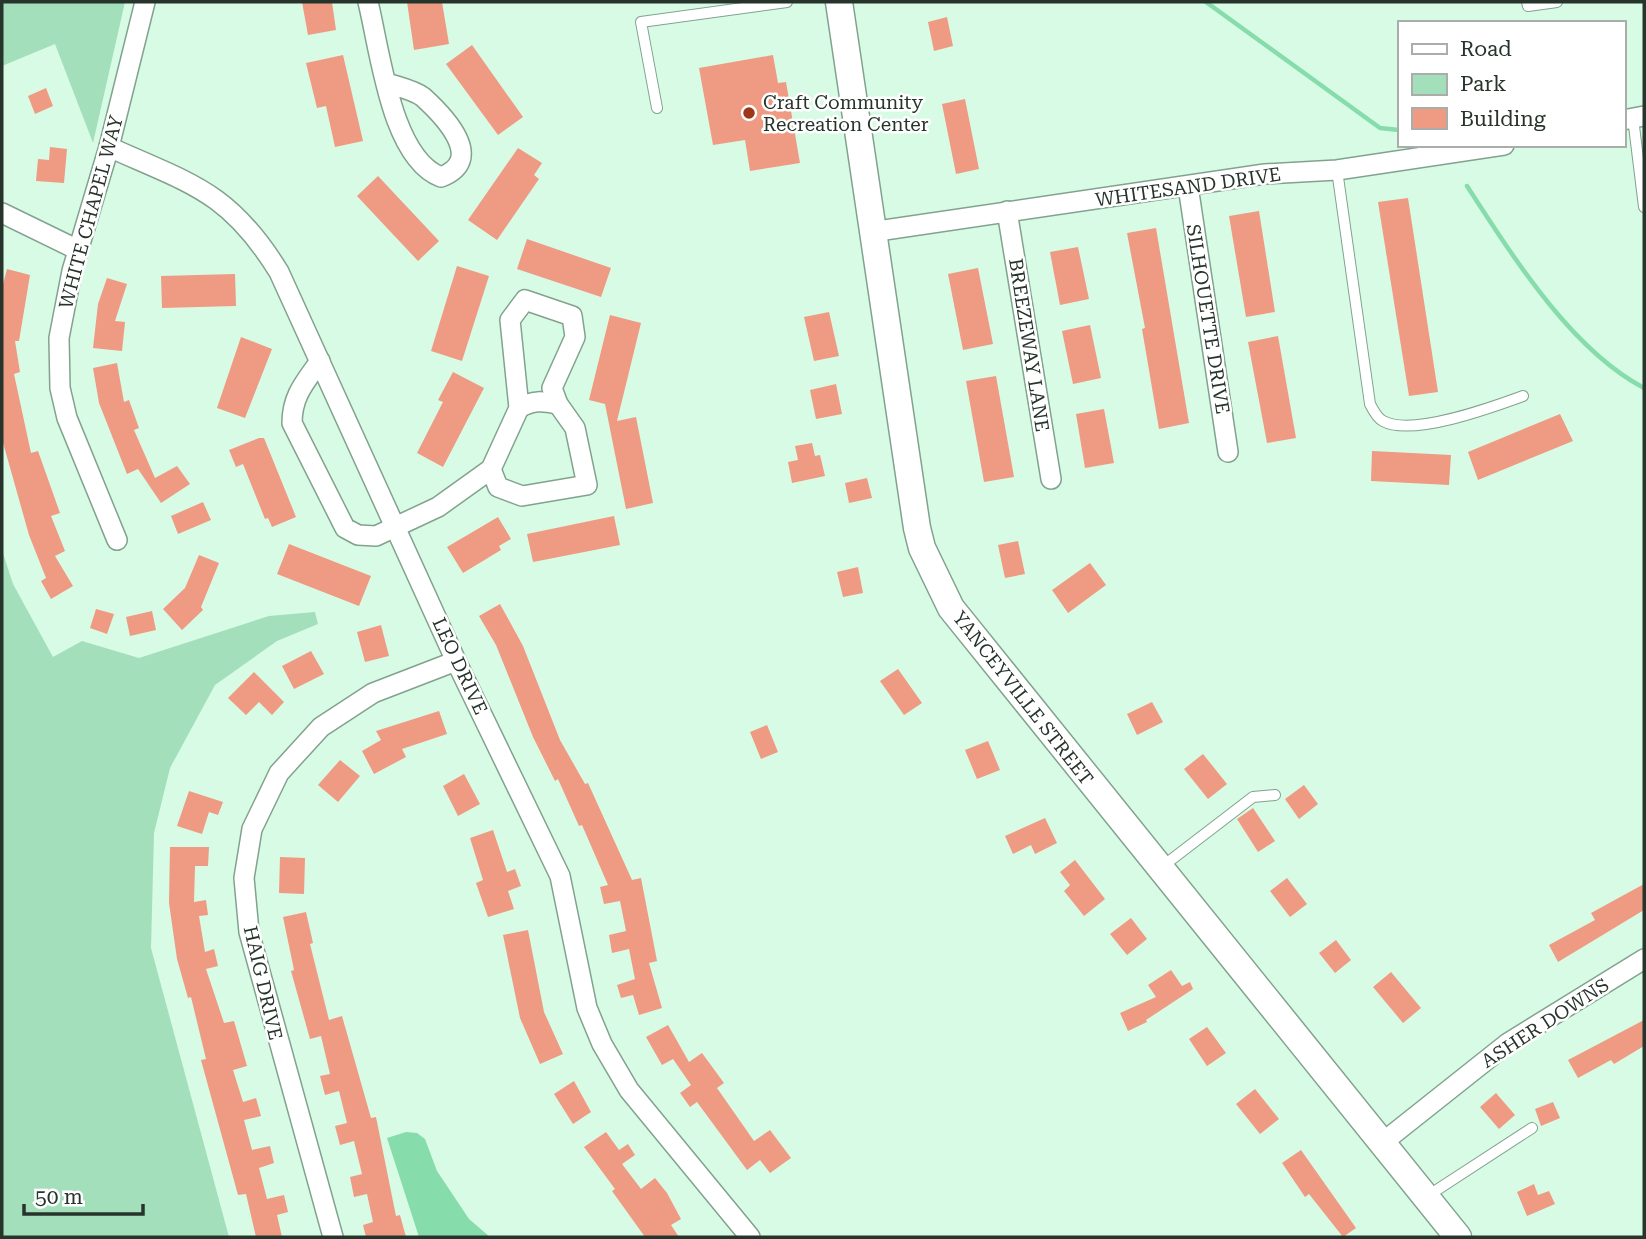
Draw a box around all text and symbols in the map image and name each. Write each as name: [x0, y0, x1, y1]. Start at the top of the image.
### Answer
legend: [1398, 21, 1625, 147]
text: Road: [1460, 37, 1512, 61]
text: Park: [1460, 72, 1506, 96]
place label: Craft Community Recreation Center: [763, 91, 929, 136]
marker: Craft Community Recreation Center: [741, 105, 757, 121]
text: Building: [1460, 107, 1546, 131]
street label: WHITE CHAPEL WAY: [54, 113, 128, 311]
street label: WHITESAND DRIVE: [1094, 163, 1282, 211]
street label: SILHOUETTE DRIVE: [1182, 222, 1234, 416]
street label: BREEZEWAY LANE: [1004, 257, 1054, 433]
street label: YANCEYVILLE STREET: [948, 606, 1098, 790]
street label: LEO DRIVE: [428, 614, 492, 718]
street label: HAIG DRIVE: [239, 924, 287, 1042]
street label: ASHER DOWNS: [1477, 973, 1613, 1073]
scale bar: [24, 1172, 144, 1216]
text: 50 m: [35, 1185, 83, 1209]

